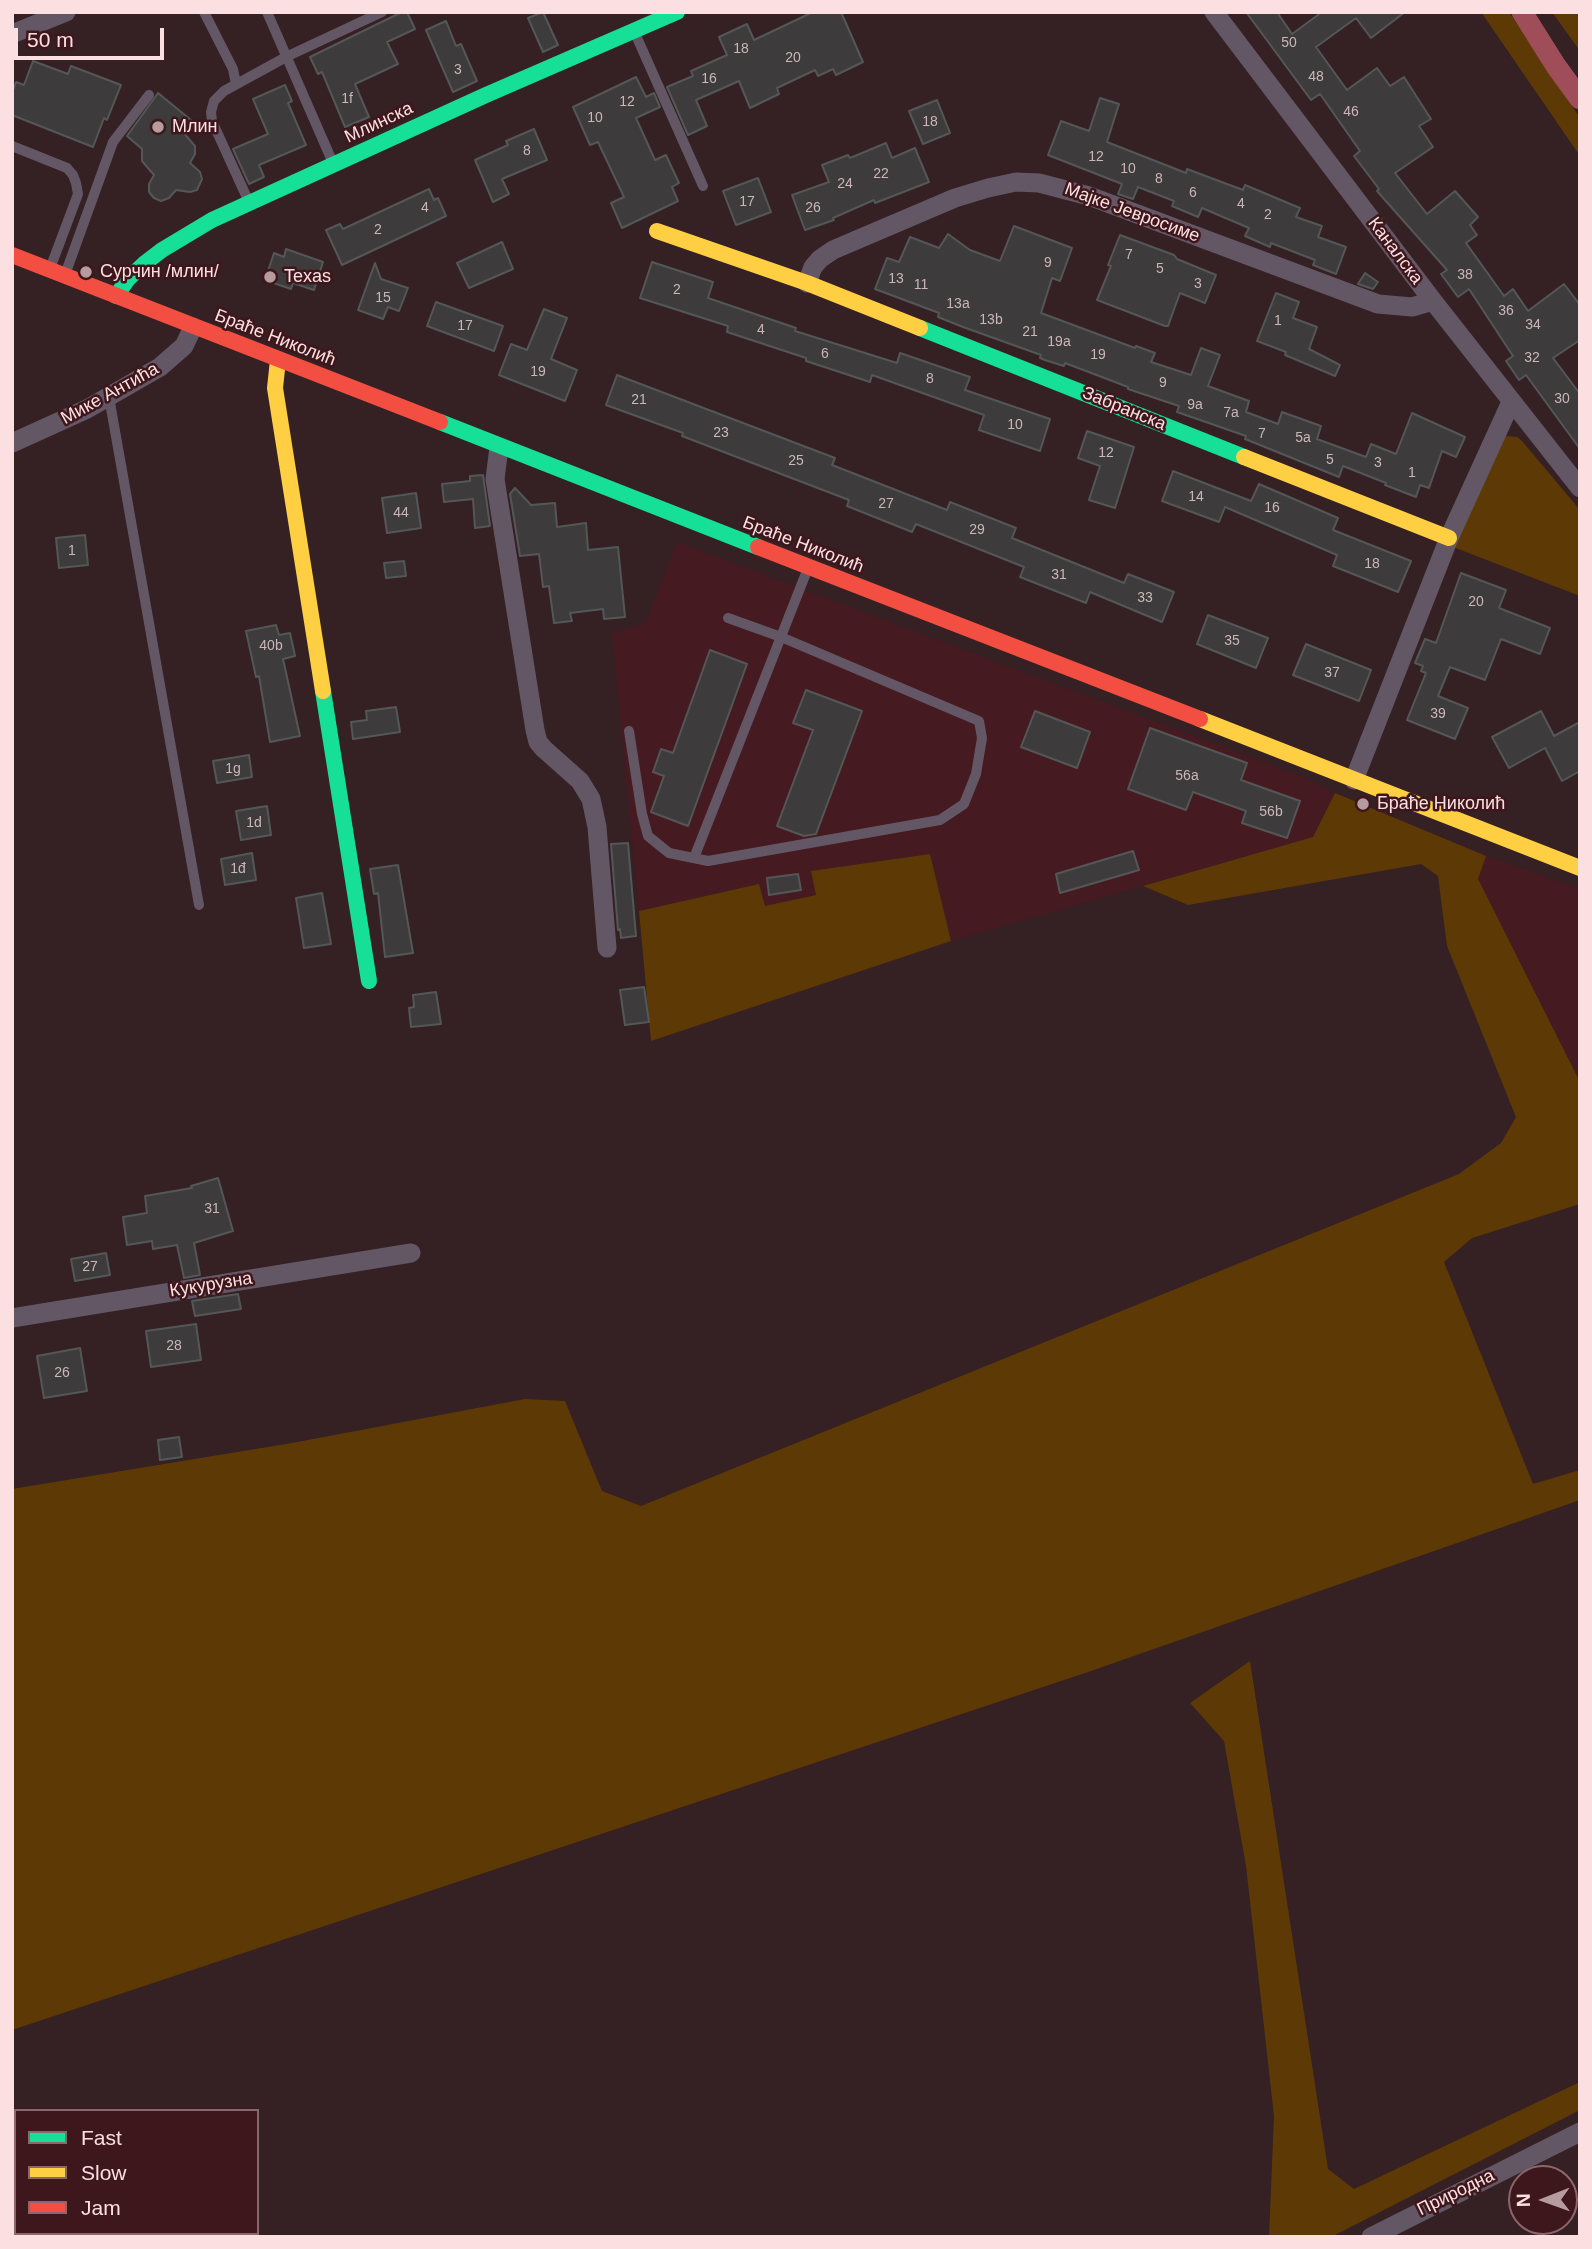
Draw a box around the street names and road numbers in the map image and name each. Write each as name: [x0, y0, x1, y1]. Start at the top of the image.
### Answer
street label: Млинска: [341, 98, 417, 148]
street label: Мајке Јевросиме: [1061, 179, 1203, 247]
street label: Каналска: [1363, 213, 1427, 289]
street label: Браће Николић: [211, 305, 339, 371]
street label: Мике Антића: [57, 358, 163, 430]
street label: Забранска: [1079, 382, 1169, 436]
street label: Браће Николић: [739, 512, 867, 578]
street label: Кукурузна: [168, 1268, 254, 1302]
street label: Природна: [1414, 2165, 1498, 2221]

